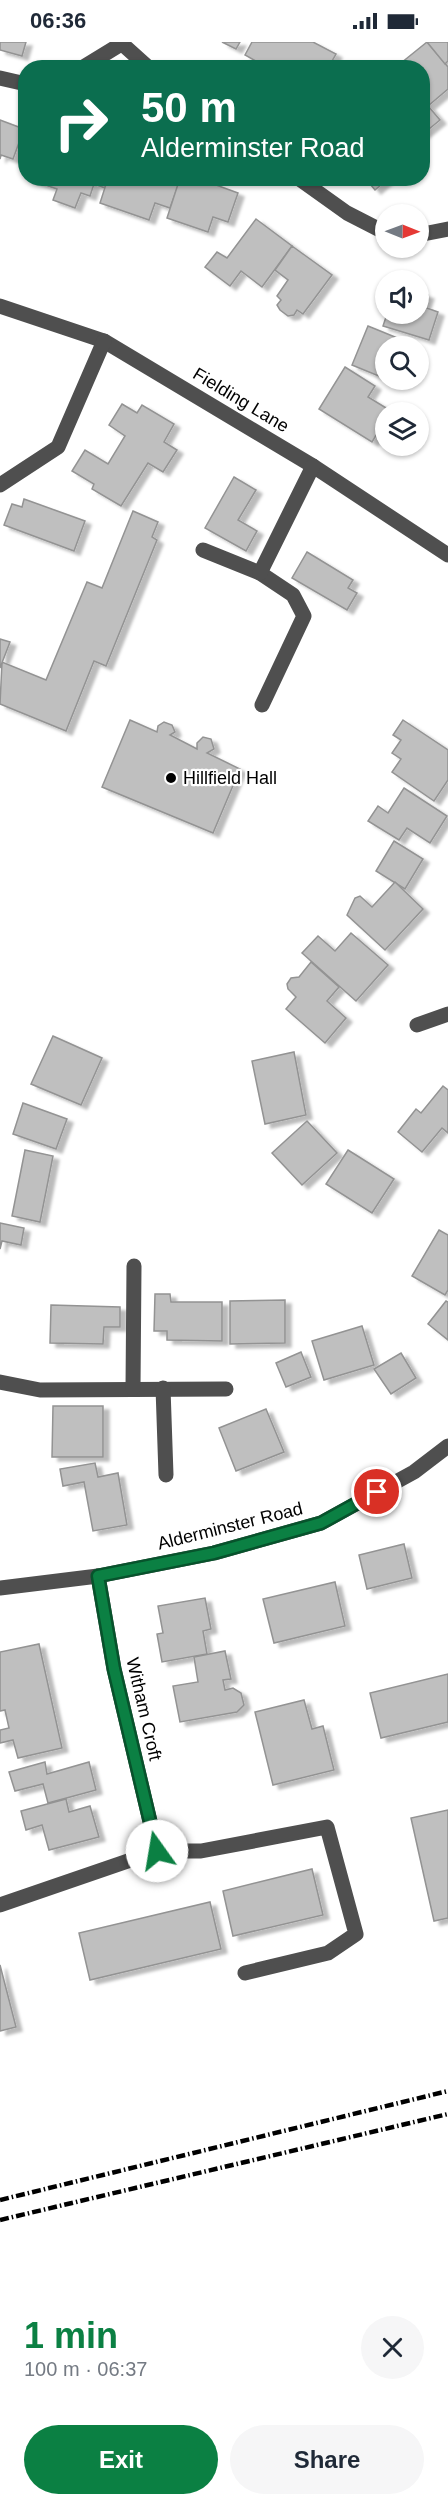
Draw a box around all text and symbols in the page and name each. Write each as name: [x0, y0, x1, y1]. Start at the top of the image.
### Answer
text: 06:36: [30, 8, 86, 33]
icon: right: [42, 84, 120, 162]
text: 50 m: [141, 84, 237, 131]
text: Alderminster Road: [141, 133, 365, 163]
north arrow: [375, 204, 429, 258]
map controls: [375, 204, 429, 456]
button: sound: [375, 270, 429, 324]
button: search: [375, 336, 429, 390]
street label: Fielding Lane: [190, 364, 292, 436]
button: layers: [375, 402, 429, 456]
place label: Hillfield Hall: [183, 768, 277, 788]
marker: Hillfield Hall: [164, 771, 178, 785]
pin: [351, 1466, 402, 1517]
icon: arrive: [360, 1475, 393, 1508]
street label: Alderminster Road: [155, 1498, 305, 1554]
street label: Witham Croft: [122, 1656, 166, 1762]
position arrow: [125, 1819, 189, 1883]
text: 1 min: [24, 2315, 118, 2356]
button: close: [361, 2316, 424, 2379]
text: 100 m · 06:37: [24, 2358, 147, 2380]
button: Exit: [24, 2425, 218, 2494]
button: Share: [230, 2425, 424, 2494]

